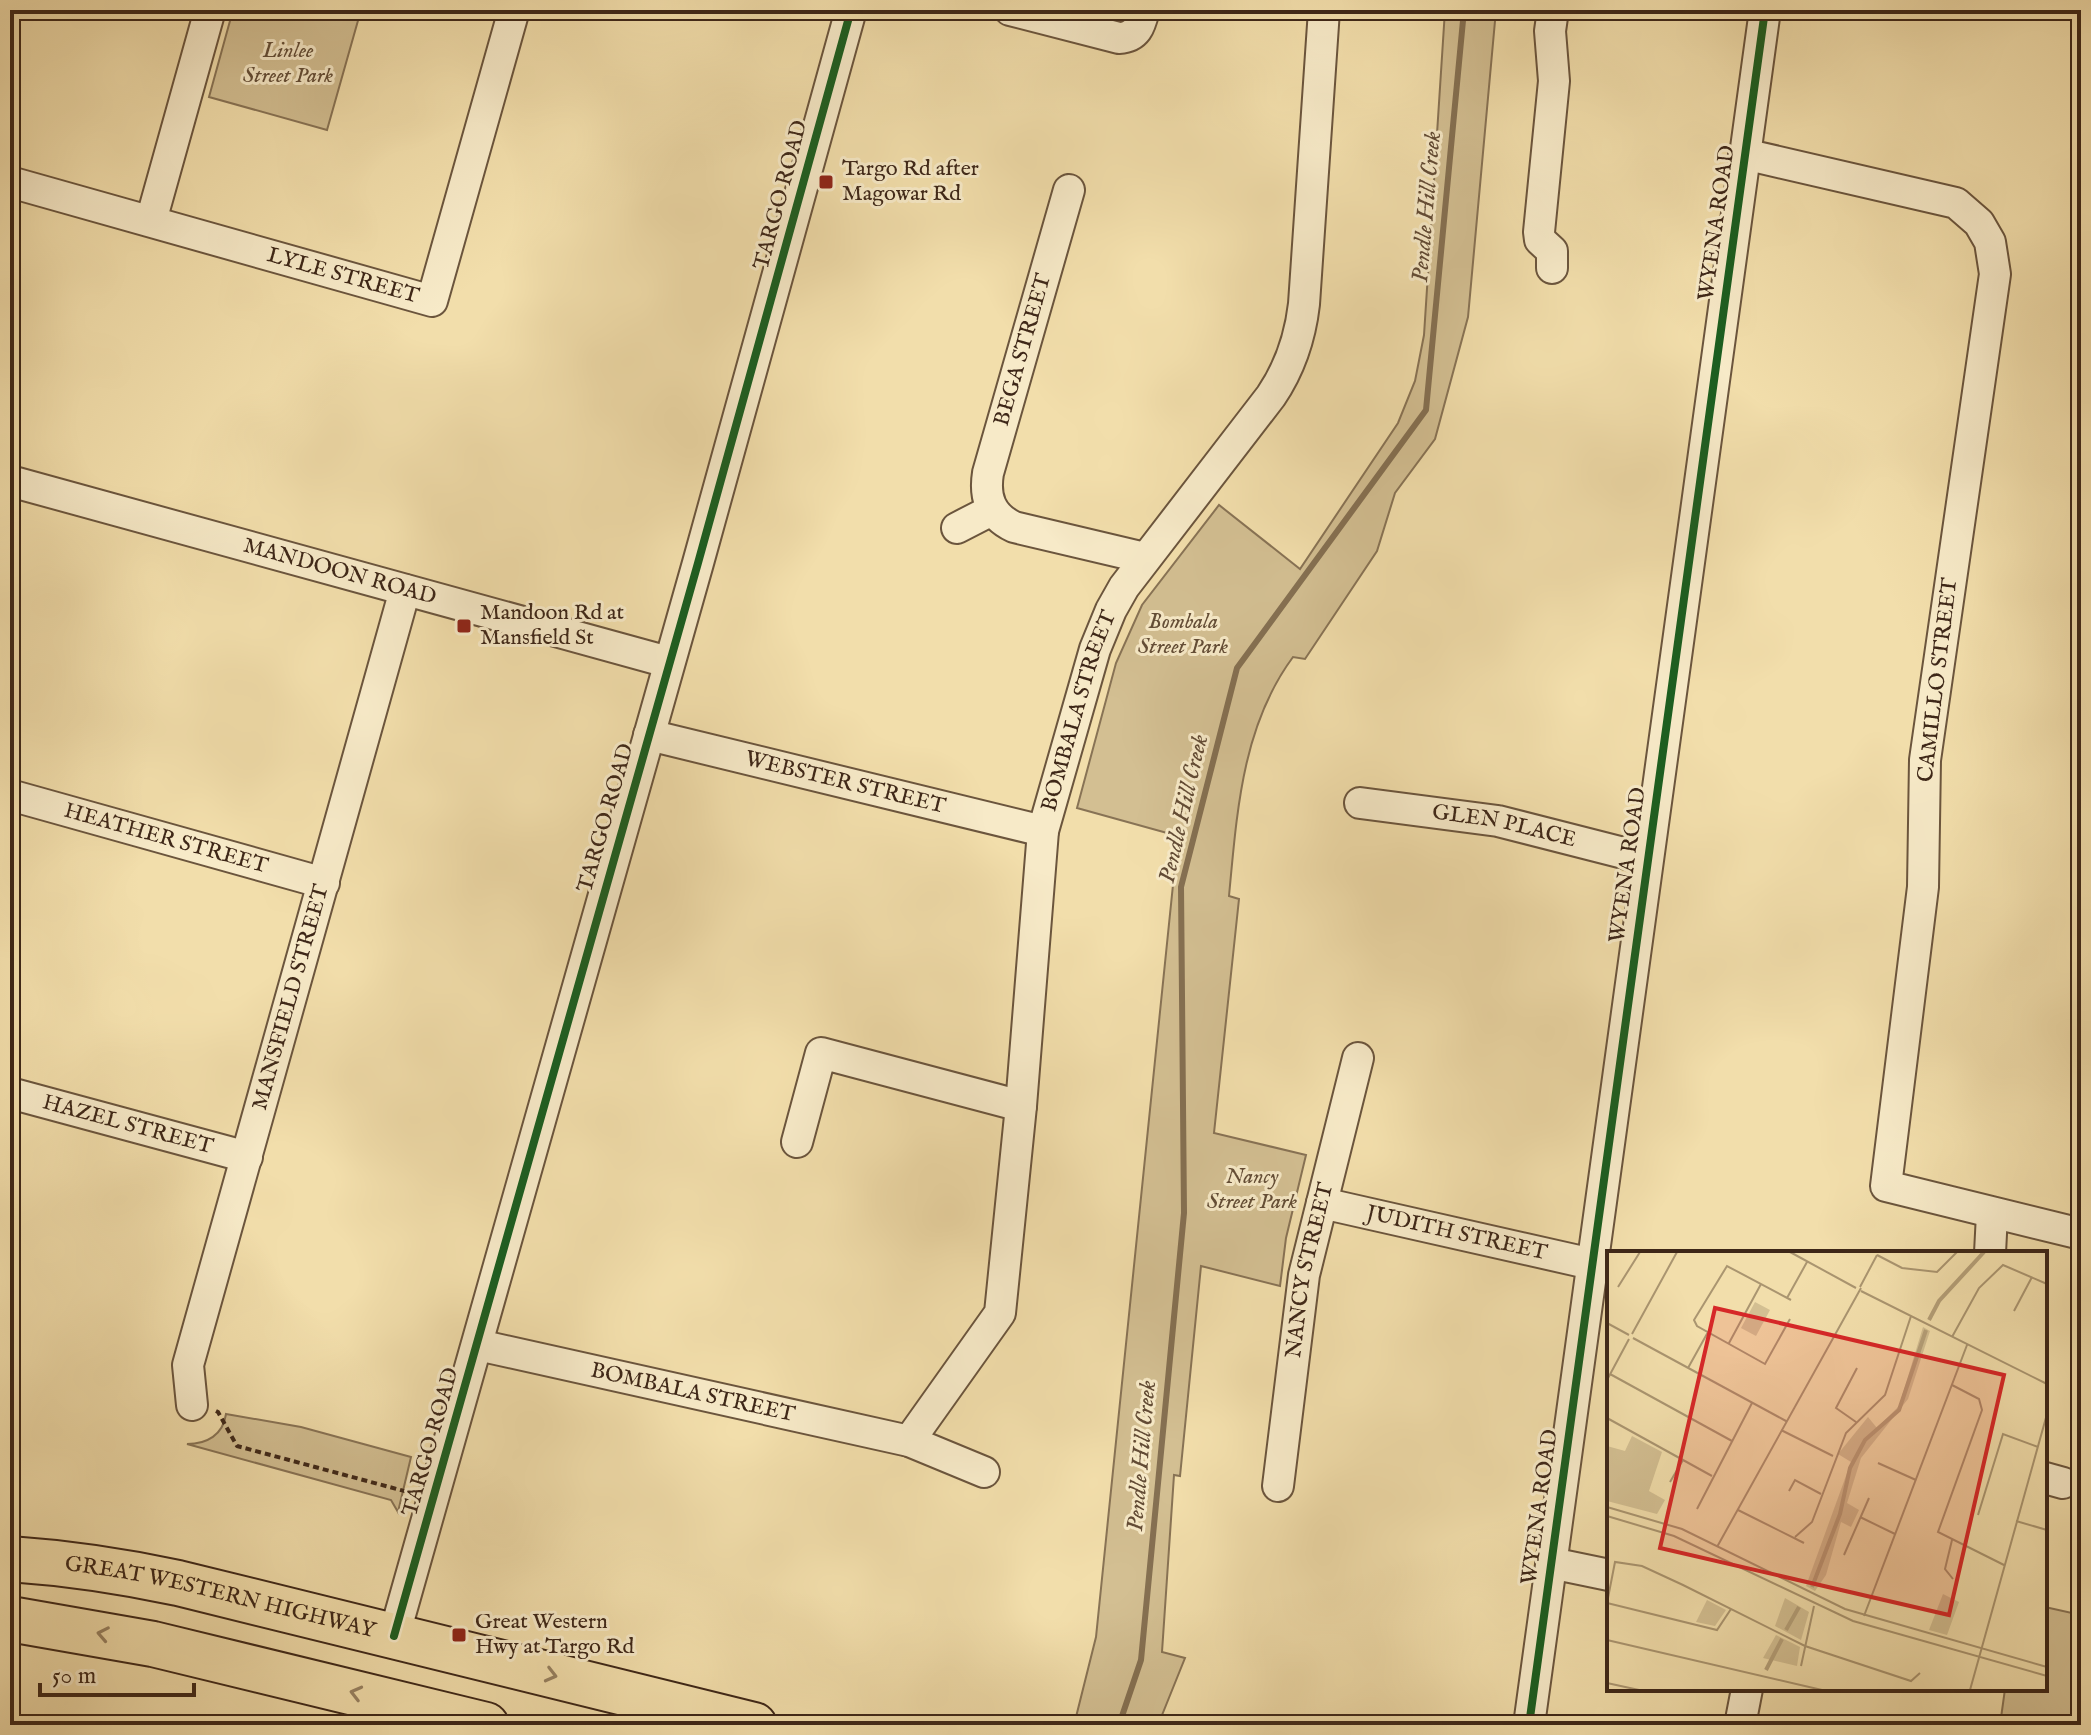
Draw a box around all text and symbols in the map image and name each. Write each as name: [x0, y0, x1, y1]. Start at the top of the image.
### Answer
park label: Linlee Street Park: [243, 37, 333, 90]
street label: TARGO ROAD: [748, 117, 814, 273]
water label: Pendle Hill Creek: [1405, 130, 1449, 284]
street label: WYENA ROAD: [1692, 143, 1742, 303]
place label: Targo Rd after Magowar Rd: [842, 155, 979, 208]
marker: Targo Rd after Magowar Rd: [817, 173, 835, 191]
street label: LYLE STREET: [264, 241, 422, 311]
street label: BEGA STREET: [988, 271, 1058, 429]
street label: MANDOON ROAD: [240, 532, 439, 612]
street label: CAMILLO STREET: [1912, 576, 1964, 784]
place label: Mandoon Rd at Mansfield St: [480, 599, 624, 652]
street label: BOMBALA STREET: [1035, 607, 1123, 815]
park label: Bombala Street Park: [1138, 608, 1228, 661]
marker: Mandoon Rd at Mansfield St: [455, 617, 473, 635]
water label: Pendle Hill Creek: [1152, 731, 1216, 886]
street label: TARGO ROAD: [571, 740, 641, 896]
street label: WEBSTER STREET: [742, 745, 948, 821]
street label: WYENA ROAD: [1603, 785, 1653, 945]
street label: HEATHER STREET: [61, 797, 271, 881]
street label: GLEN PLACE: [1430, 799, 1579, 854]
street label: MANSFIELD STREET: [246, 881, 336, 1113]
street label: HAZEL STREET: [39, 1088, 216, 1161]
park label: Nancy Street Park: [1207, 1163, 1297, 1216]
street label: NANCY STREET: [1280, 1180, 1340, 1360]
street label: JUDITH STREET: [1360, 1199, 1550, 1267]
inset map: [1607, 1251, 2047, 1691]
street label: BOMBALA STREET: [588, 1356, 798, 1429]
street label: TARGO ROAD: [396, 1364, 466, 1520]
water label: Pendle Hill Creek: [1120, 1379, 1164, 1533]
street label: WYENA ROAD: [1515, 1427, 1565, 1587]
street label: GREAT WESTERN HIGHWAY: [63, 1550, 379, 1645]
place label: Great Western Hwy at Targo Rd: [475, 1608, 634, 1661]
marker: Great Western Hwy at Targo Rd: [450, 1626, 468, 1644]
one-way arrow: [96, 1627, 110, 1644]
scale bar: [40, 1647, 194, 1697]
text: 50 m: [52, 1661, 96, 1692]
one-way arrow: [544, 1665, 557, 1682]
one-way arrow: [350, 1686, 363, 1703]

